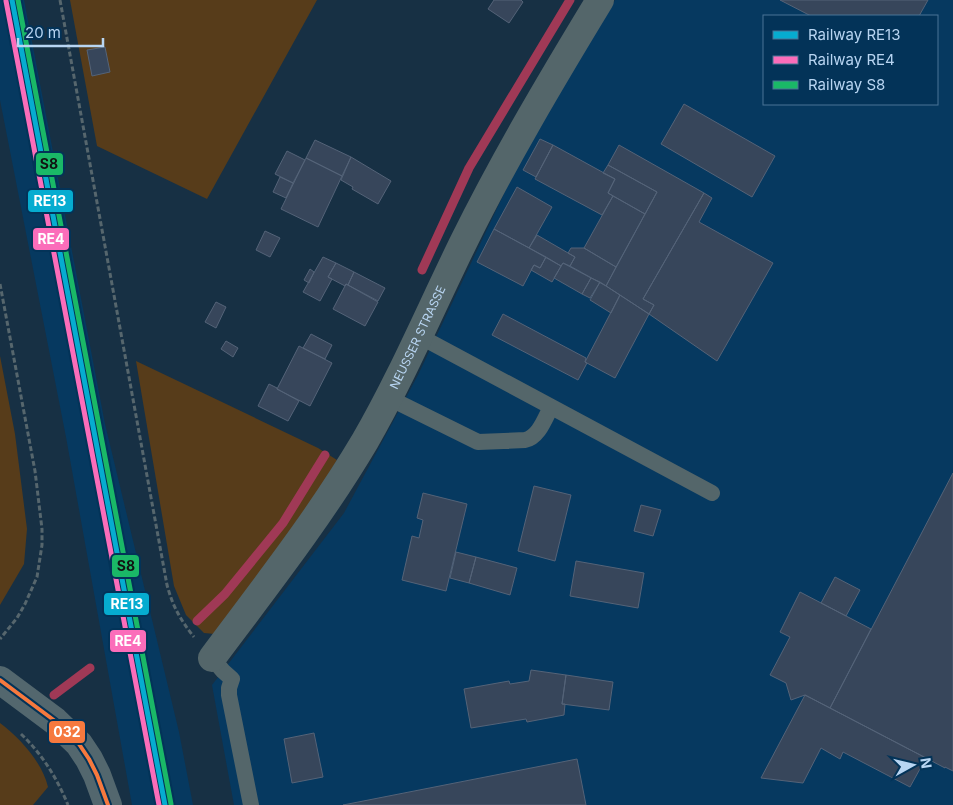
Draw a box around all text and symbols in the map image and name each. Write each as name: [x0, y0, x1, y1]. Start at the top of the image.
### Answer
scale bar: [18, 15, 102, 47]
legend: [763, 15, 938, 105]
text: 20 m: [25, 23, 61, 42]
text: Railway RE13: [808, 25, 900, 44]
text: Railway RE4: [808, 50, 895, 69]
text: Railway S8: [808, 75, 885, 94]
line badge: S8: [35, 152, 64, 176]
text: S8: [40, 155, 58, 172]
line badge: RE13: [27, 189, 74, 213]
text: RE13: [34, 192, 66, 209]
line badge: RE4: [32, 227, 70, 251]
text: RE4: [37, 230, 65, 247]
street label: NEUSSER STRASSE: [386, 283, 449, 391]
line badge: S8: [111, 554, 140, 578]
text: S8: [117, 557, 135, 574]
line badge: RE13: [103, 592, 150, 616]
text: RE13: [111, 595, 143, 612]
line badge: RE4: [109, 629, 147, 653]
text: RE4: [114, 632, 142, 649]
line badge: 032: [48, 720, 86, 744]
text: 032: [53, 723, 81, 740]
north arrow: [888, 740, 938, 790]
text: N: [917, 757, 936, 770]

